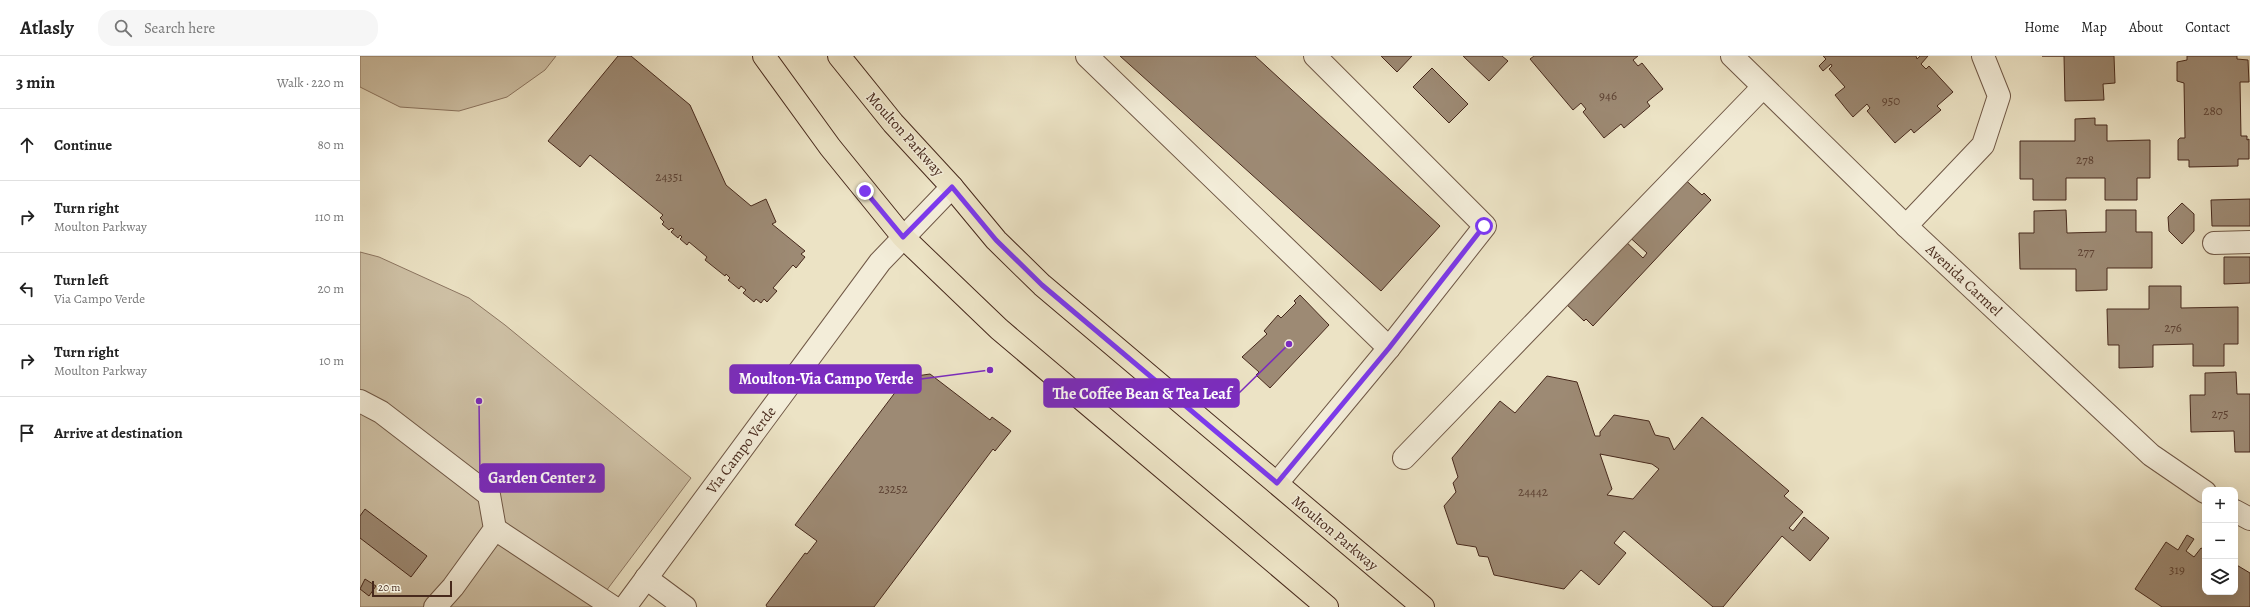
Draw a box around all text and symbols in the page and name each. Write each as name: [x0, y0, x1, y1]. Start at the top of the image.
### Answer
search box: [98, 10, 378, 46]
text: Atlasly: [20, 15, 74, 41]
icon: search: [112, 17, 134, 39]
text: Search here: [144, 18, 215, 38]
text: Home: [2024, 18, 2059, 37]
text: Map: [2081, 18, 2107, 37]
text: About: [2129, 18, 2163, 37]
text: Contact: [2185, 18, 2230, 37]
text: 3 min: [16, 71, 55, 94]
text: Walk · 220 m: [277, 74, 344, 91]
street label: Moulton Parkway: [862, 87, 948, 181]
house number: 946: [1599, 87, 1617, 104]
house number: 950: [1882, 92, 1900, 109]
house number: 280: [2203, 102, 2223, 119]
icon: ahead: [16, 134, 38, 156]
text: Continue: [54, 135, 112, 155]
text: 80 m: [317, 136, 344, 153]
house number: 278: [2076, 151, 2094, 168]
house number: 24351: [655, 168, 683, 185]
route end: [856, 182, 874, 200]
text: Turn right: [54, 198, 119, 218]
icon: right: [16, 206, 38, 228]
text: 110 m: [315, 208, 344, 225]
route start: [1475, 217, 1493, 235]
text: Moulton Parkway: [54, 218, 147, 235]
street label: Avenida Carmel: [1921, 239, 2007, 321]
house number: 277: [2077, 243, 2095, 260]
text: Turn left: [54, 270, 109, 290]
icon: left: [16, 278, 38, 300]
text: 20 m: [318, 280, 344, 297]
text: Via Campo Verde: [54, 290, 145, 307]
house number: 276: [2164, 319, 2182, 336]
text: Turn right: [54, 342, 119, 362]
icon: right: [16, 350, 38, 372]
text: 10 m: [319, 352, 344, 369]
text: Moulton Parkway: [54, 362, 147, 379]
callout: Moulton-Via Campo Verde: [730, 365, 921, 393]
text: Moulton-Via Campo Verde: [738, 368, 914, 390]
callout: The Coffee Bean & Tea Leaf: [1044, 379, 1239, 407]
text: The Coffee Bean & Tea Leaf: [1053, 383, 1234, 405]
street label: Via Campo Verde: [701, 402, 781, 499]
house number: 275: [2211, 405, 2229, 422]
icon: arrive: [16, 422, 38, 444]
text: Arrive at destination: [54, 423, 183, 443]
callout: Garden Center 2: [480, 464, 604, 492]
text: Garden Center 2: [488, 467, 596, 489]
house number: 23252: [878, 480, 908, 497]
house number: 24442: [1518, 483, 1548, 500]
map controls: [2202, 487, 2238, 595]
button: +: [2202, 487, 2238, 523]
street label: Moulton Parkway: [1288, 491, 1383, 575]
button: −: [2202, 523, 2238, 559]
button: layers: [2202, 559, 2238, 595]
house number: 319: [2169, 561, 2185, 578]
scale bar: [372, 579, 452, 598]
text: 20 m: [378, 580, 400, 595]

